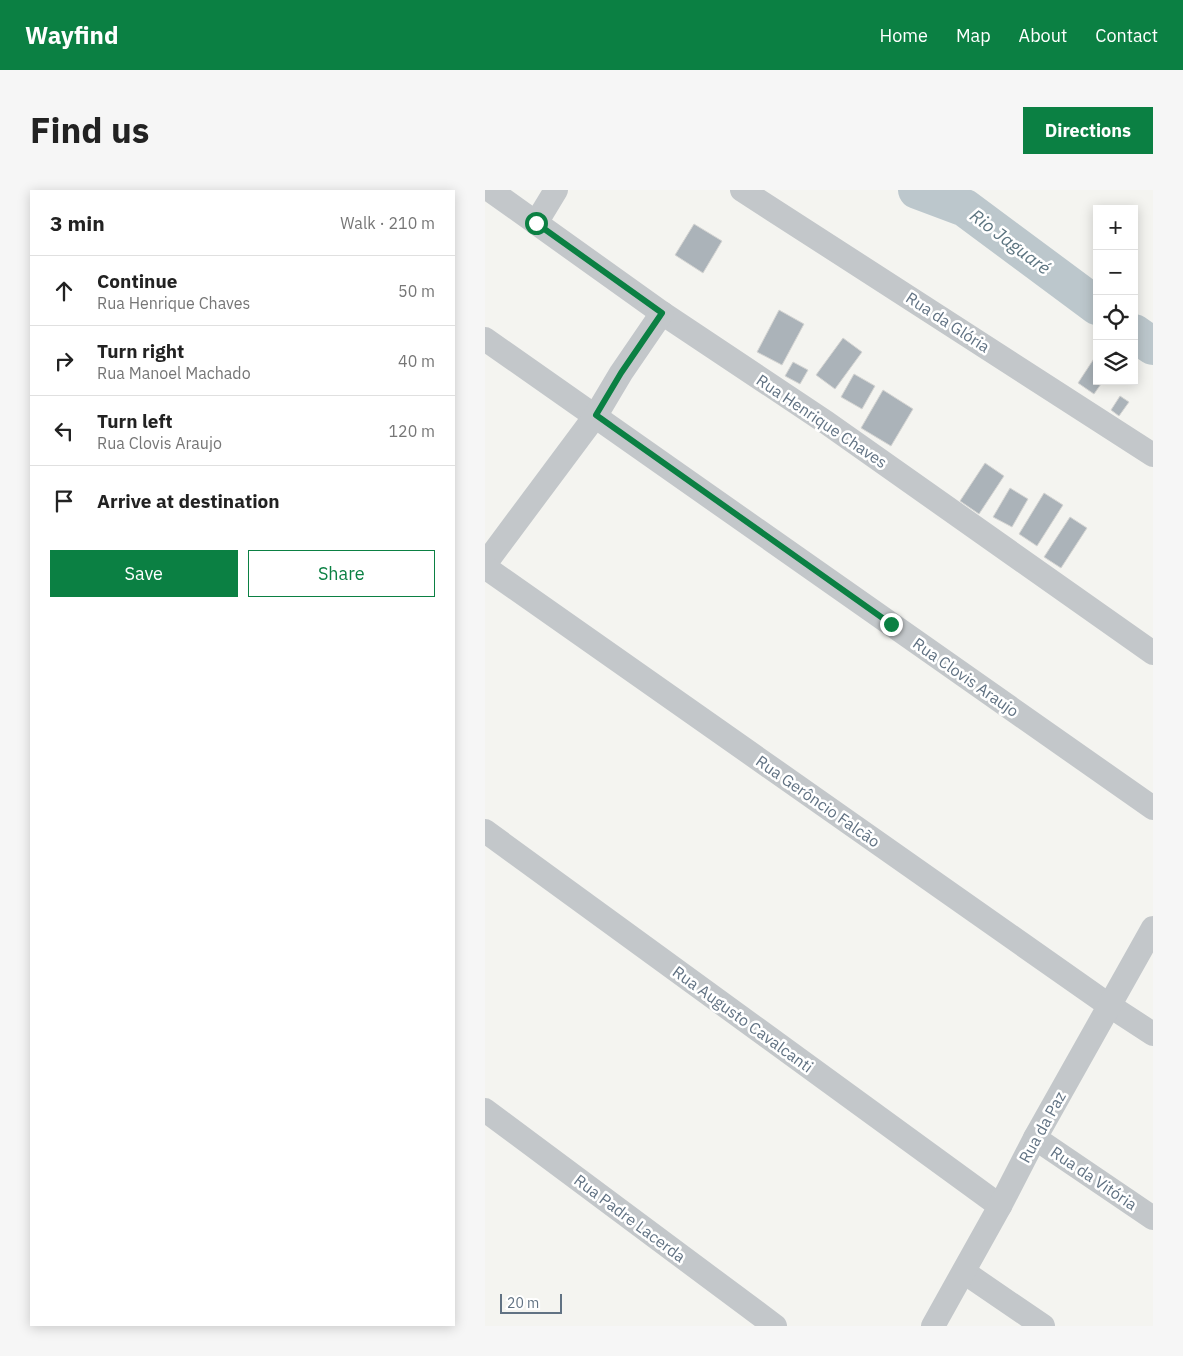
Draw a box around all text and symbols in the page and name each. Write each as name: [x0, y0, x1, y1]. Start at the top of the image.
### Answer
text: Wayfind: [25, 19, 118, 51]
text: Home: [880, 24, 928, 47]
text: Map: [956, 24, 991, 47]
text: About: [1019, 24, 1067, 47]
text: Contact: [1095, 24, 1158, 47]
text: Find us: [30, 107, 149, 153]
button: Directions: [1023, 107, 1153, 154]
water label: Rio Jaguaré: [965, 204, 1055, 279]
map controls: [1093, 205, 1138, 385]
button: +: [1093, 205, 1138, 250]
text: 3 min: [50, 209, 105, 237]
route start: [525, 212, 548, 235]
text: Walk · 210 m: [340, 213, 435, 233]
button: −: [1093, 250, 1138, 295]
text: Continue: [97, 269, 177, 293]
icon: ahead: [50, 277, 78, 305]
text: 50 m: [398, 281, 435, 301]
street label: Rua da Glória: [902, 287, 994, 357]
text: Rua Henrique Chaves: [97, 293, 250, 313]
button: locate: [1093, 295, 1138, 340]
text: Turn right: [97, 339, 184, 363]
button: layers: [1093, 340, 1138, 385]
icon: right: [50, 347, 78, 375]
text: 40 m: [398, 351, 435, 371]
text: Rua Manoel Machado: [97, 363, 251, 383]
street label: Rua Henrique Chaves: [753, 370, 891, 472]
text: Turn left: [97, 409, 173, 433]
icon: left: [50, 417, 78, 445]
text: 120 m: [388, 421, 435, 441]
text: Rua Clovis Araujo: [97, 433, 222, 453]
icon: arrive: [50, 487, 78, 515]
text: Arrive at destination: [97, 489, 280, 513]
button: Save: [50, 550, 238, 597]
button: Share: [248, 550, 435, 597]
route end: [880, 613, 903, 636]
street label: Rua Clovis Araujo: [909, 633, 1023, 721]
street label: Rua Gerôncio Falcão: [752, 751, 884, 851]
street label: Rua Augusto Cavalcanti: [669, 961, 817, 1077]
street label: Rua da Paz: [1014, 1088, 1070, 1166]
street label: Rua da Vitória: [1047, 1142, 1141, 1214]
street label: Rua Padre Lacerda: [570, 1170, 690, 1267]
scale bar: [500, 1291, 563, 1314]
text: 20 m: [507, 1294, 539, 1312]

